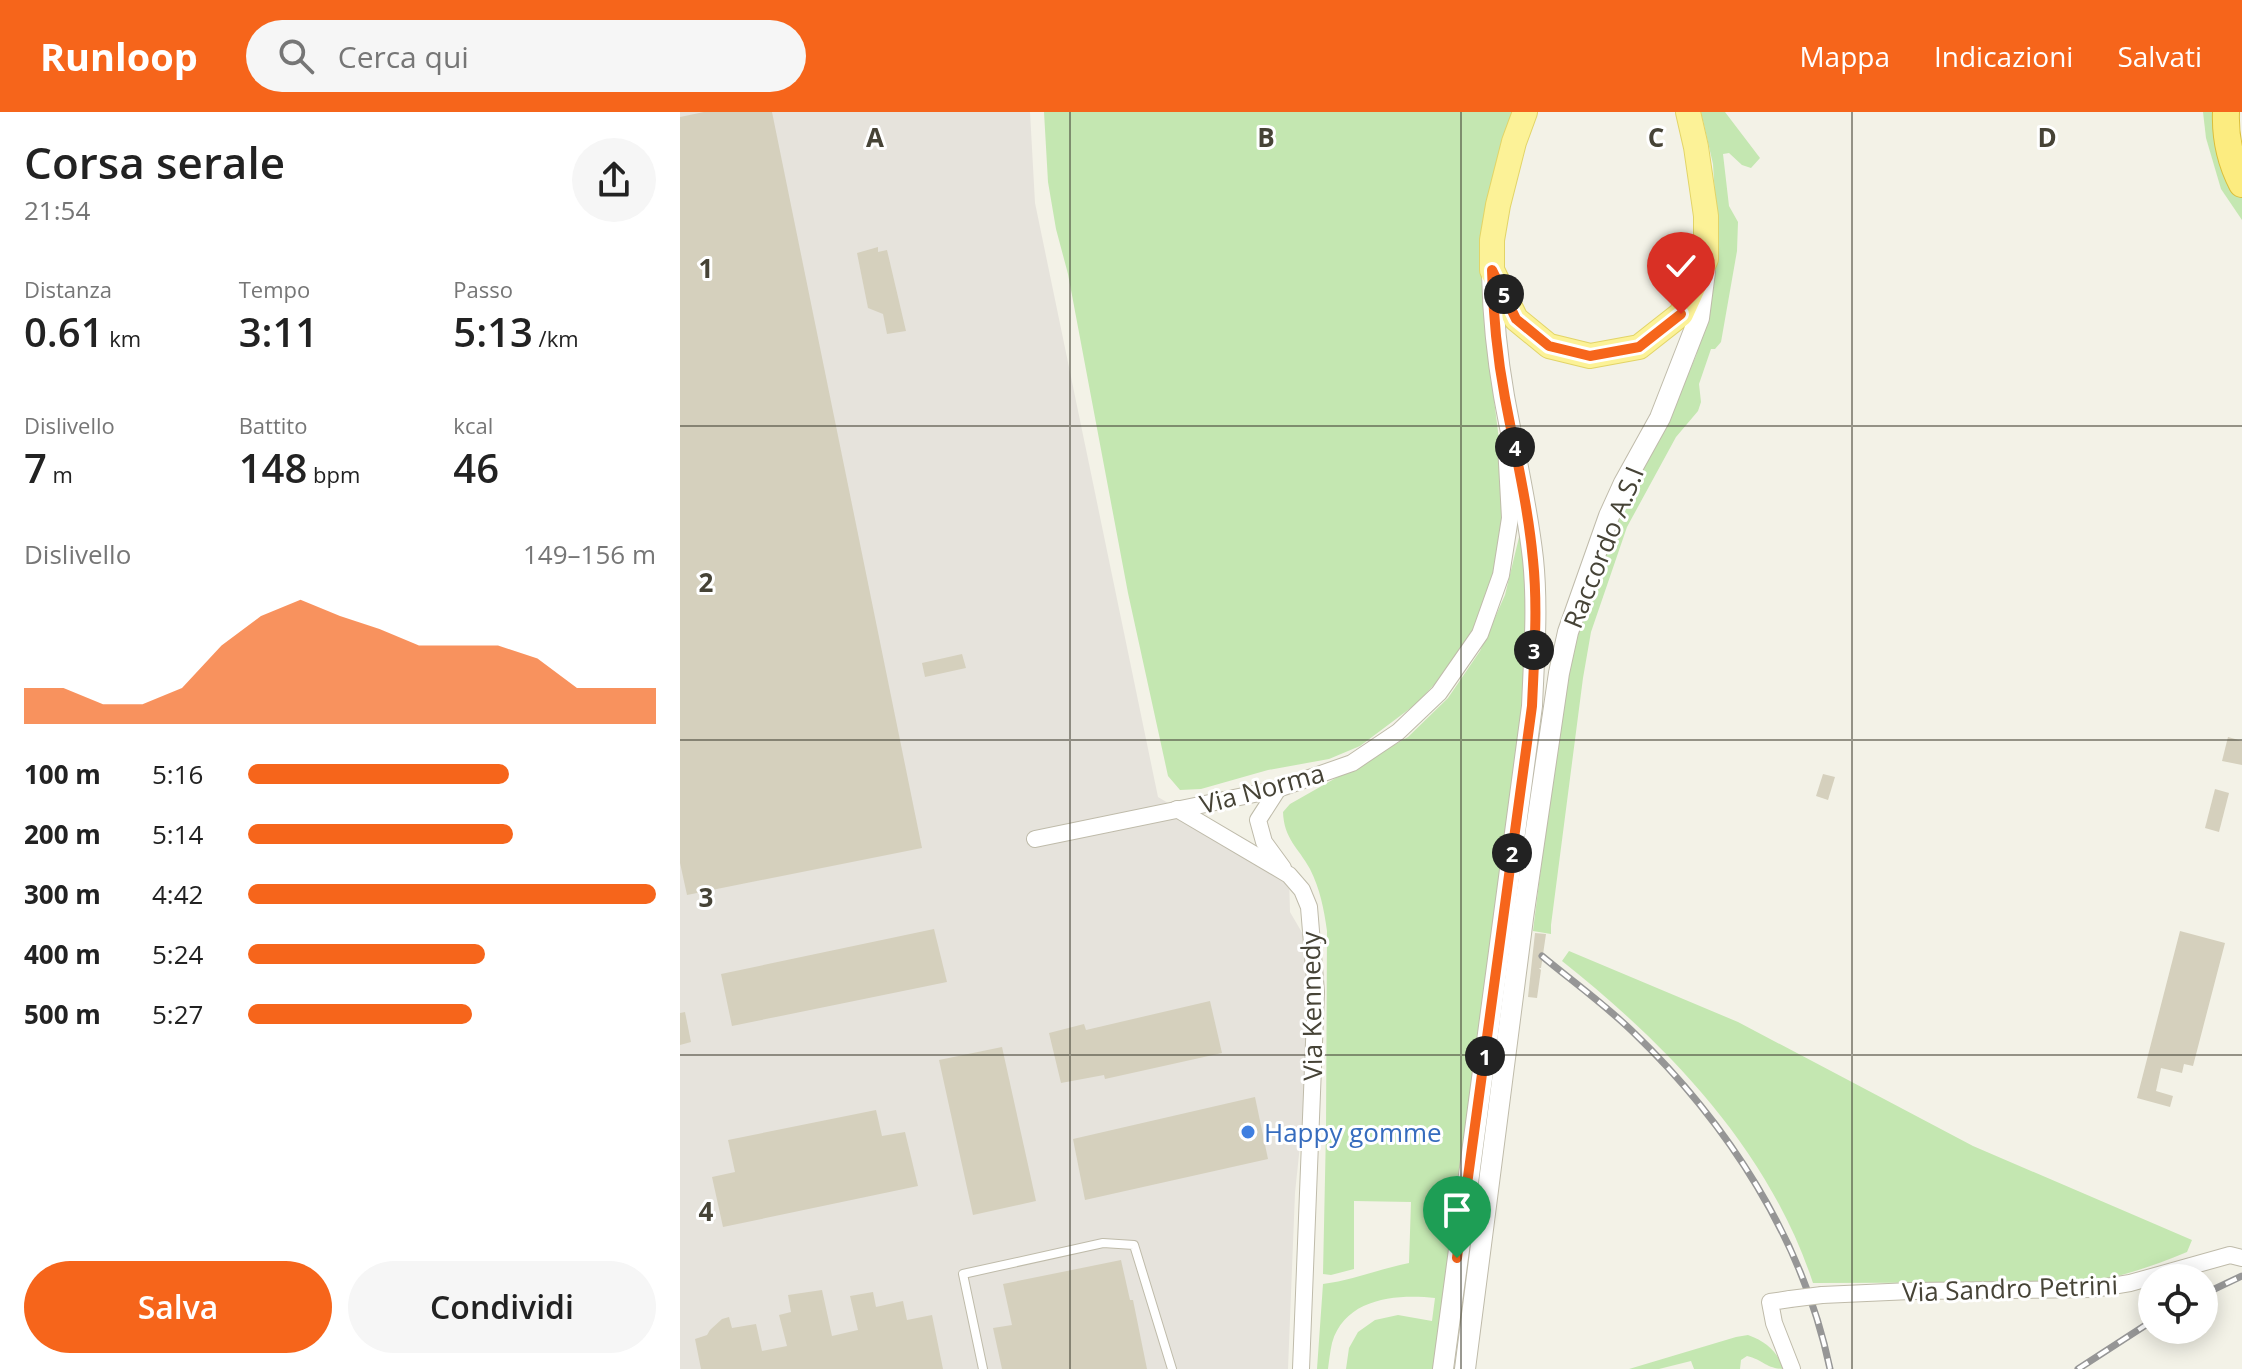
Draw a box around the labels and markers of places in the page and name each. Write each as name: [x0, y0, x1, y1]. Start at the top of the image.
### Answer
pin: [1647, 232, 1715, 314]
pin: 5: [1484, 274, 1524, 314]
pin: 4: [1495, 427, 1535, 467]
pin: 3: [1514, 630, 1554, 670]
pin: 2: [1492, 833, 1532, 873]
pin: 1: [1465, 1036, 1505, 1076]
place label: Happy gomme: [1264, 1114, 1442, 1150]
marker: Happy gomme: [1239, 1123, 1257, 1141]
pin: [1423, 1176, 1491, 1258]

